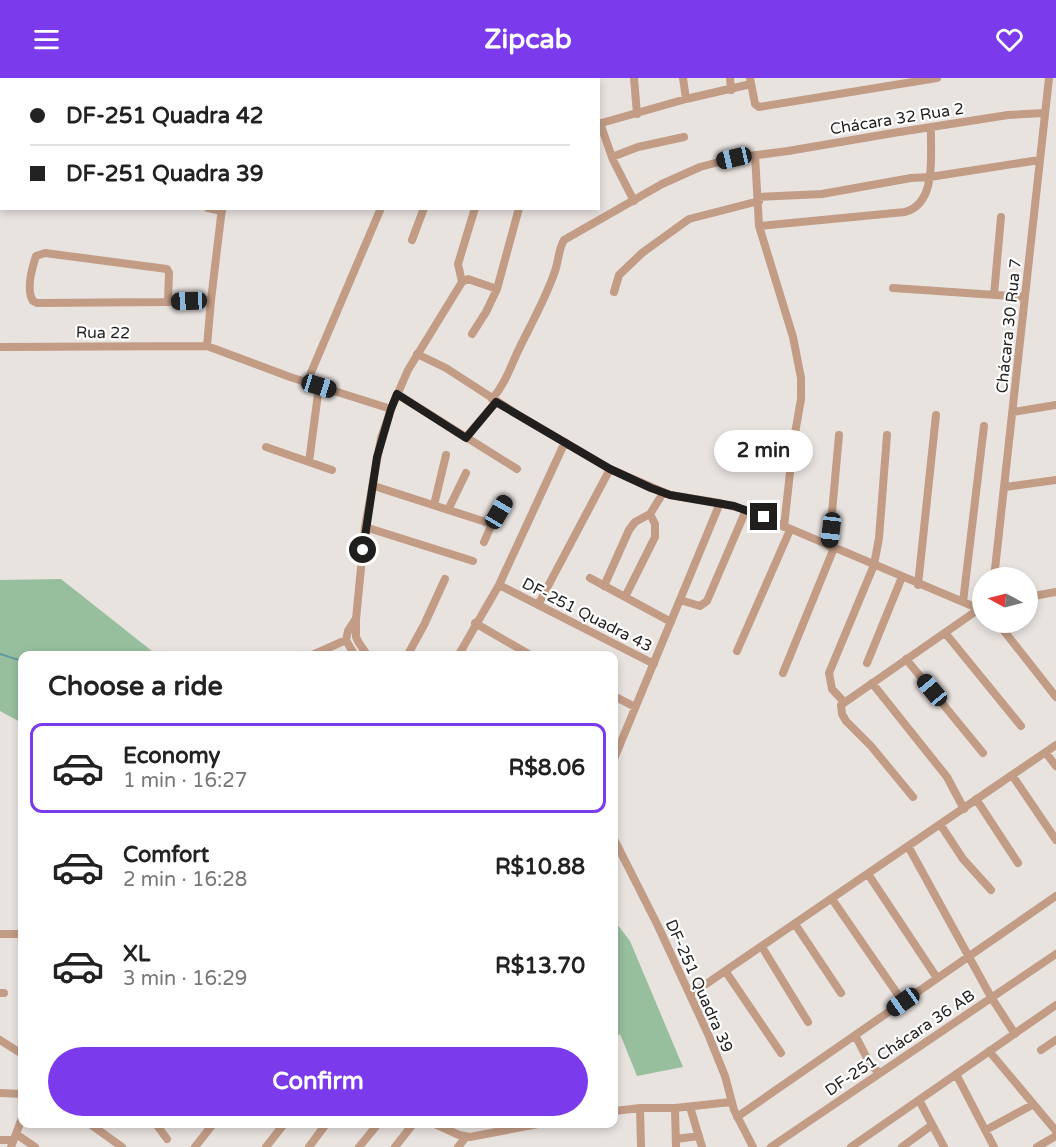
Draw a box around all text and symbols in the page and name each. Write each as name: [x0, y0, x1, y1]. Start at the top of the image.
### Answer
icon: menu: [30, 23, 63, 56]
text: Zipcab: [484, 23, 572, 56]
icon: heart: [993, 23, 1026, 56]
street label: Chácara 32 Rua 2: [829, 99, 965, 139]
text: DF-251 Quadra 42: [66, 103, 264, 129]
car: [714, 145, 754, 171]
text: DF-251 Quadra 39: [66, 161, 264, 187]
street label: Chácara 30 Rua 7: [992, 258, 1026, 394]
car: [171, 291, 207, 311]
street label: Rua 22: [76, 323, 130, 343]
car: [299, 372, 339, 400]
callout: 2 min: [714, 430, 813, 472]
text: 2 min: [737, 439, 790, 463]
car: [482, 492, 516, 532]
route end: [750, 503, 777, 530]
car: [820, 511, 842, 549]
route start: [349, 536, 376, 563]
north arrow: [972, 567, 1038, 633]
map controls: [972, 567, 1038, 633]
street label: DF-251 Quadra 43: [518, 573, 656, 657]
text: Choose a ride: [48, 670, 223, 703]
car: [914, 670, 950, 710]
icon: car: [51, 741, 105, 795]
text: Economy: [123, 743, 220, 769]
text: R$8.06: [509, 755, 585, 781]
text: 1 min · 16:27: [123, 769, 247, 793]
icon: car: [51, 840, 105, 894]
text: Comfort: [123, 842, 209, 868]
text: R$10.88: [495, 854, 585, 880]
text: 2 min · 16:28: [123, 868, 247, 892]
street label: DF-251 Quadra 39: [661, 916, 737, 1056]
icon: car: [51, 939, 105, 993]
text: XL: [123, 941, 150, 967]
text: R$13.70: [495, 953, 585, 979]
text: 3 min · 16:29: [123, 967, 247, 991]
car: [883, 984, 923, 1020]
street label: DF-251 Chácara 36 AB: [821, 985, 979, 1101]
button: Confirm: [48, 1047, 588, 1116]

